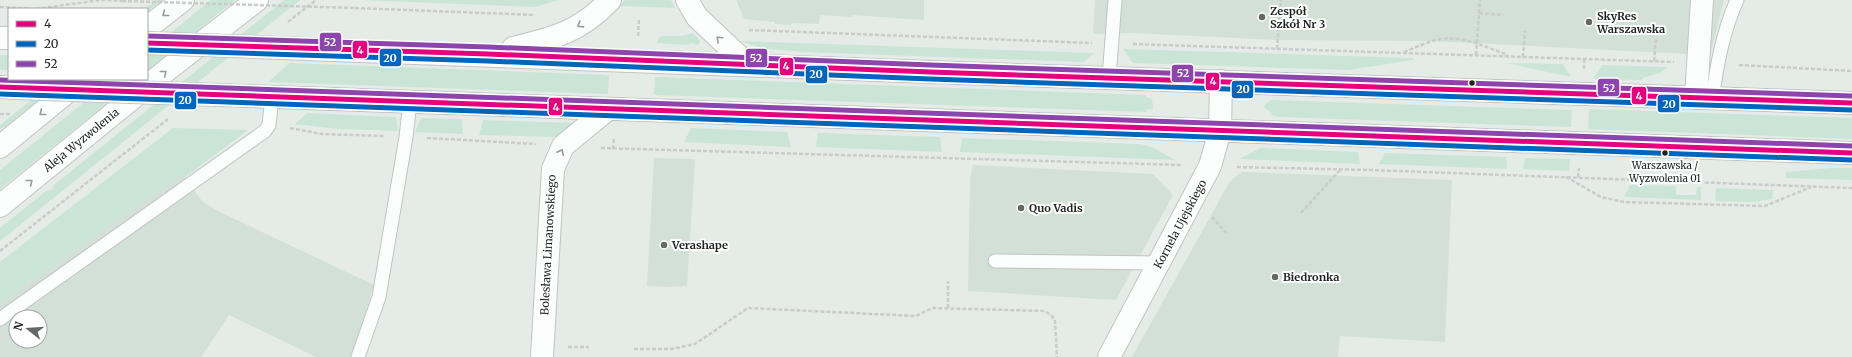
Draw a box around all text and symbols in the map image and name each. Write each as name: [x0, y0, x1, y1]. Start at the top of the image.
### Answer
place label: Zespół Szkół Nr 3: [1270, 4, 1325, 31]
legend: [8, 8, 148, 80]
one-way arrow: [162, 9, 169, 16]
place label: SkyRes Warszawska: [1596, 9, 1665, 36]
marker: Zespół Szkół Nr 3: [1257, 12, 1267, 22]
text: 4: [44, 16, 52, 31]
marker: SkyRes Warszawska: [1584, 17, 1594, 27]
one-way arrow: [577, 21, 584, 28]
line badge: 52: [319, 32, 342, 52]
text: 52: [324, 35, 337, 49]
text: 20: [44, 36, 59, 51]
one-way arrow: [716, 36, 724, 43]
line badge: 4: [352, 40, 368, 59]
text: 4: [357, 43, 364, 57]
line badge: 20: [379, 48, 402, 67]
line badge: 52: [745, 48, 768, 68]
text: 20: [383, 51, 397, 65]
text: 52: [750, 51, 763, 65]
text: 52: [44, 56, 58, 71]
line badge: 4: [779, 57, 794, 76]
text: 4: [783, 59, 790, 73]
line badge: 52: [1171, 64, 1194, 83]
line badge: 20: [805, 65, 828, 84]
text: 52: [1177, 66, 1190, 80]
text: 20: [809, 67, 823, 81]
one-way arrow: [159, 71, 166, 78]
line badge: 4: [1205, 72, 1220, 91]
text: 4: [1210, 74, 1217, 88]
unlabelled marker: [1467, 78, 1477, 88]
line badge: 52: [1597, 78, 1620, 97]
line badge: 20: [1231, 80, 1254, 99]
text: 52: [1603, 81, 1616, 95]
text: 20: [1236, 82, 1250, 96]
line badge: 4: [1631, 86, 1647, 105]
text: 4: [1636, 89, 1643, 103]
line badge: 20: [174, 91, 197, 110]
text: 20: [178, 93, 192, 107]
line badge: 20: [1657, 94, 1680, 113]
line badge: 4: [548, 97, 563, 116]
text: 20: [1662, 97, 1676, 111]
text: 4: [553, 100, 560, 114]
street label: Aleja Wyzwolenia: [39, 105, 122, 176]
one-way arrow: [39, 108, 47, 115]
marker: Warszawska / Wyzwolenia 01: [1660, 148, 1670, 158]
one-way arrow: [556, 149, 564, 156]
place label: Warszawska / Wyzwolenia 01: [1628, 159, 1701, 185]
street label: Bolesława Limanowskiego: [537, 174, 559, 316]
street label: Kornela Ujejskiego: [1151, 177, 1210, 271]
one-way arrow: [26, 179, 33, 186]
place label: Quo Vadis: [1029, 201, 1083, 215]
marker: Quo Vadis: [1016, 203, 1026, 213]
place label: Verashape: [671, 238, 728, 252]
marker: Verashape: [659, 240, 669, 250]
place label: Biedronka: [1283, 270, 1339, 284]
marker: Biedronka: [1270, 272, 1280, 282]
north arrow: [8, 309, 48, 349]
text: N: [10, 320, 26, 332]

